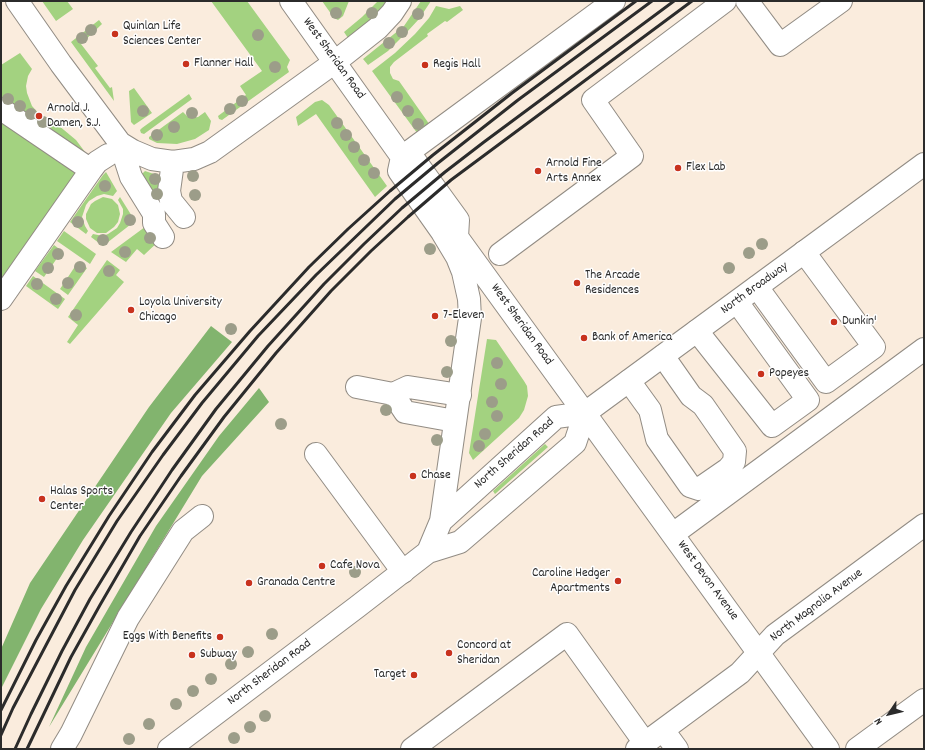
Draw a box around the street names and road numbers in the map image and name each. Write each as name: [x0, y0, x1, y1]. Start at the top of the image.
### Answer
street label: West Sheridan Road: [298, 15, 368, 103]
street label: North Broadway: [718, 259, 792, 319]
street label: West Sheridan Road: [486, 281, 556, 369]
street label: North Sheridan Road: [472, 415, 558, 493]
street label: West Devon Avenue: [673, 538, 741, 624]
street label: North Magnolia Avenue: [768, 566, 866, 646]
street label: North Sheridan Road: [225, 636, 315, 710]

